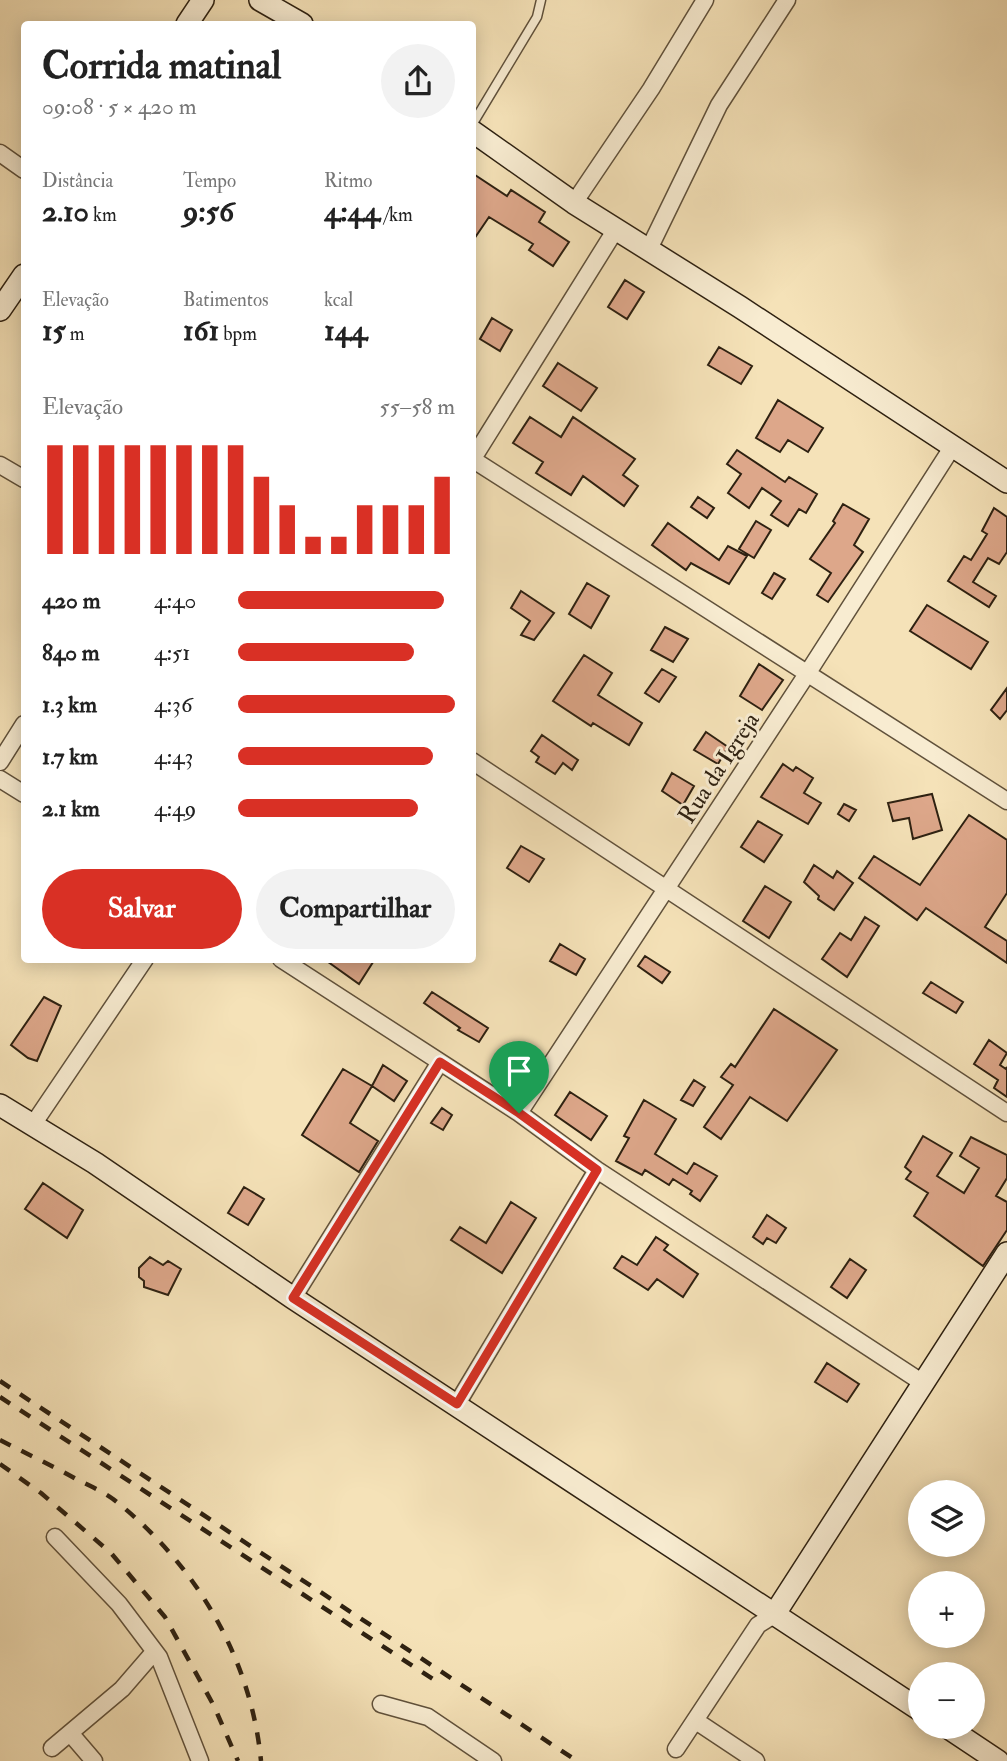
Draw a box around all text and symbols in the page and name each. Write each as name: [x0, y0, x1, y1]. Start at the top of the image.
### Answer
text: Corrida matinal: [42, 42, 281, 90]
button: share: [381, 44, 455, 118]
text: 09:08 · 5 × 420 m: [42, 92, 197, 121]
text: Distância: [42, 169, 113, 193]
text: Tempo: [183, 169, 236, 193]
text: Ritmo: [324, 169, 373, 193]
text: 2.10: [42, 193, 89, 230]
text: 9:56: [183, 193, 234, 230]
text: 4:44: [324, 193, 380, 230]
text: km: [89, 203, 117, 227]
text: /km: [380, 203, 413, 227]
text: Elevação: [42, 288, 109, 312]
text: Batimentos: [183, 288, 269, 312]
text: kcal: [324, 288, 353, 312]
text: 15: [42, 312, 66, 349]
text: 161: [183, 312, 219, 349]
text: 144: [324, 312, 367, 349]
text: m: [66, 322, 85, 346]
text: bpm: [219, 322, 257, 346]
text: Elevação: [42, 392, 123, 421]
text: 55–58 m: [380, 392, 455, 421]
text: 420 m: [42, 586, 101, 615]
text: 4:40: [154, 586, 196, 615]
text: 840 m: [42, 638, 100, 667]
text: 4:51: [154, 638, 190, 667]
text: 1.3 km: [42, 690, 97, 719]
text: 4:36: [154, 690, 193, 719]
street label: Rua da Igreja: [671, 705, 767, 830]
text: 1.7 km: [42, 742, 98, 771]
text: 4:43: [154, 742, 193, 771]
text: 2.1 km: [42, 794, 100, 823]
text: 4:49: [154, 794, 196, 823]
button: Salvar: [42, 869, 242, 949]
button: Compartilhar: [256, 869, 455, 949]
pin: [489, 1041, 549, 1113]
icon: arrive: [500, 1052, 538, 1090]
map controls: [908, 1480, 985, 1739]
button: layers: [908, 1480, 985, 1557]
button: +: [908, 1571, 985, 1648]
button: −: [908, 1662, 985, 1739]

